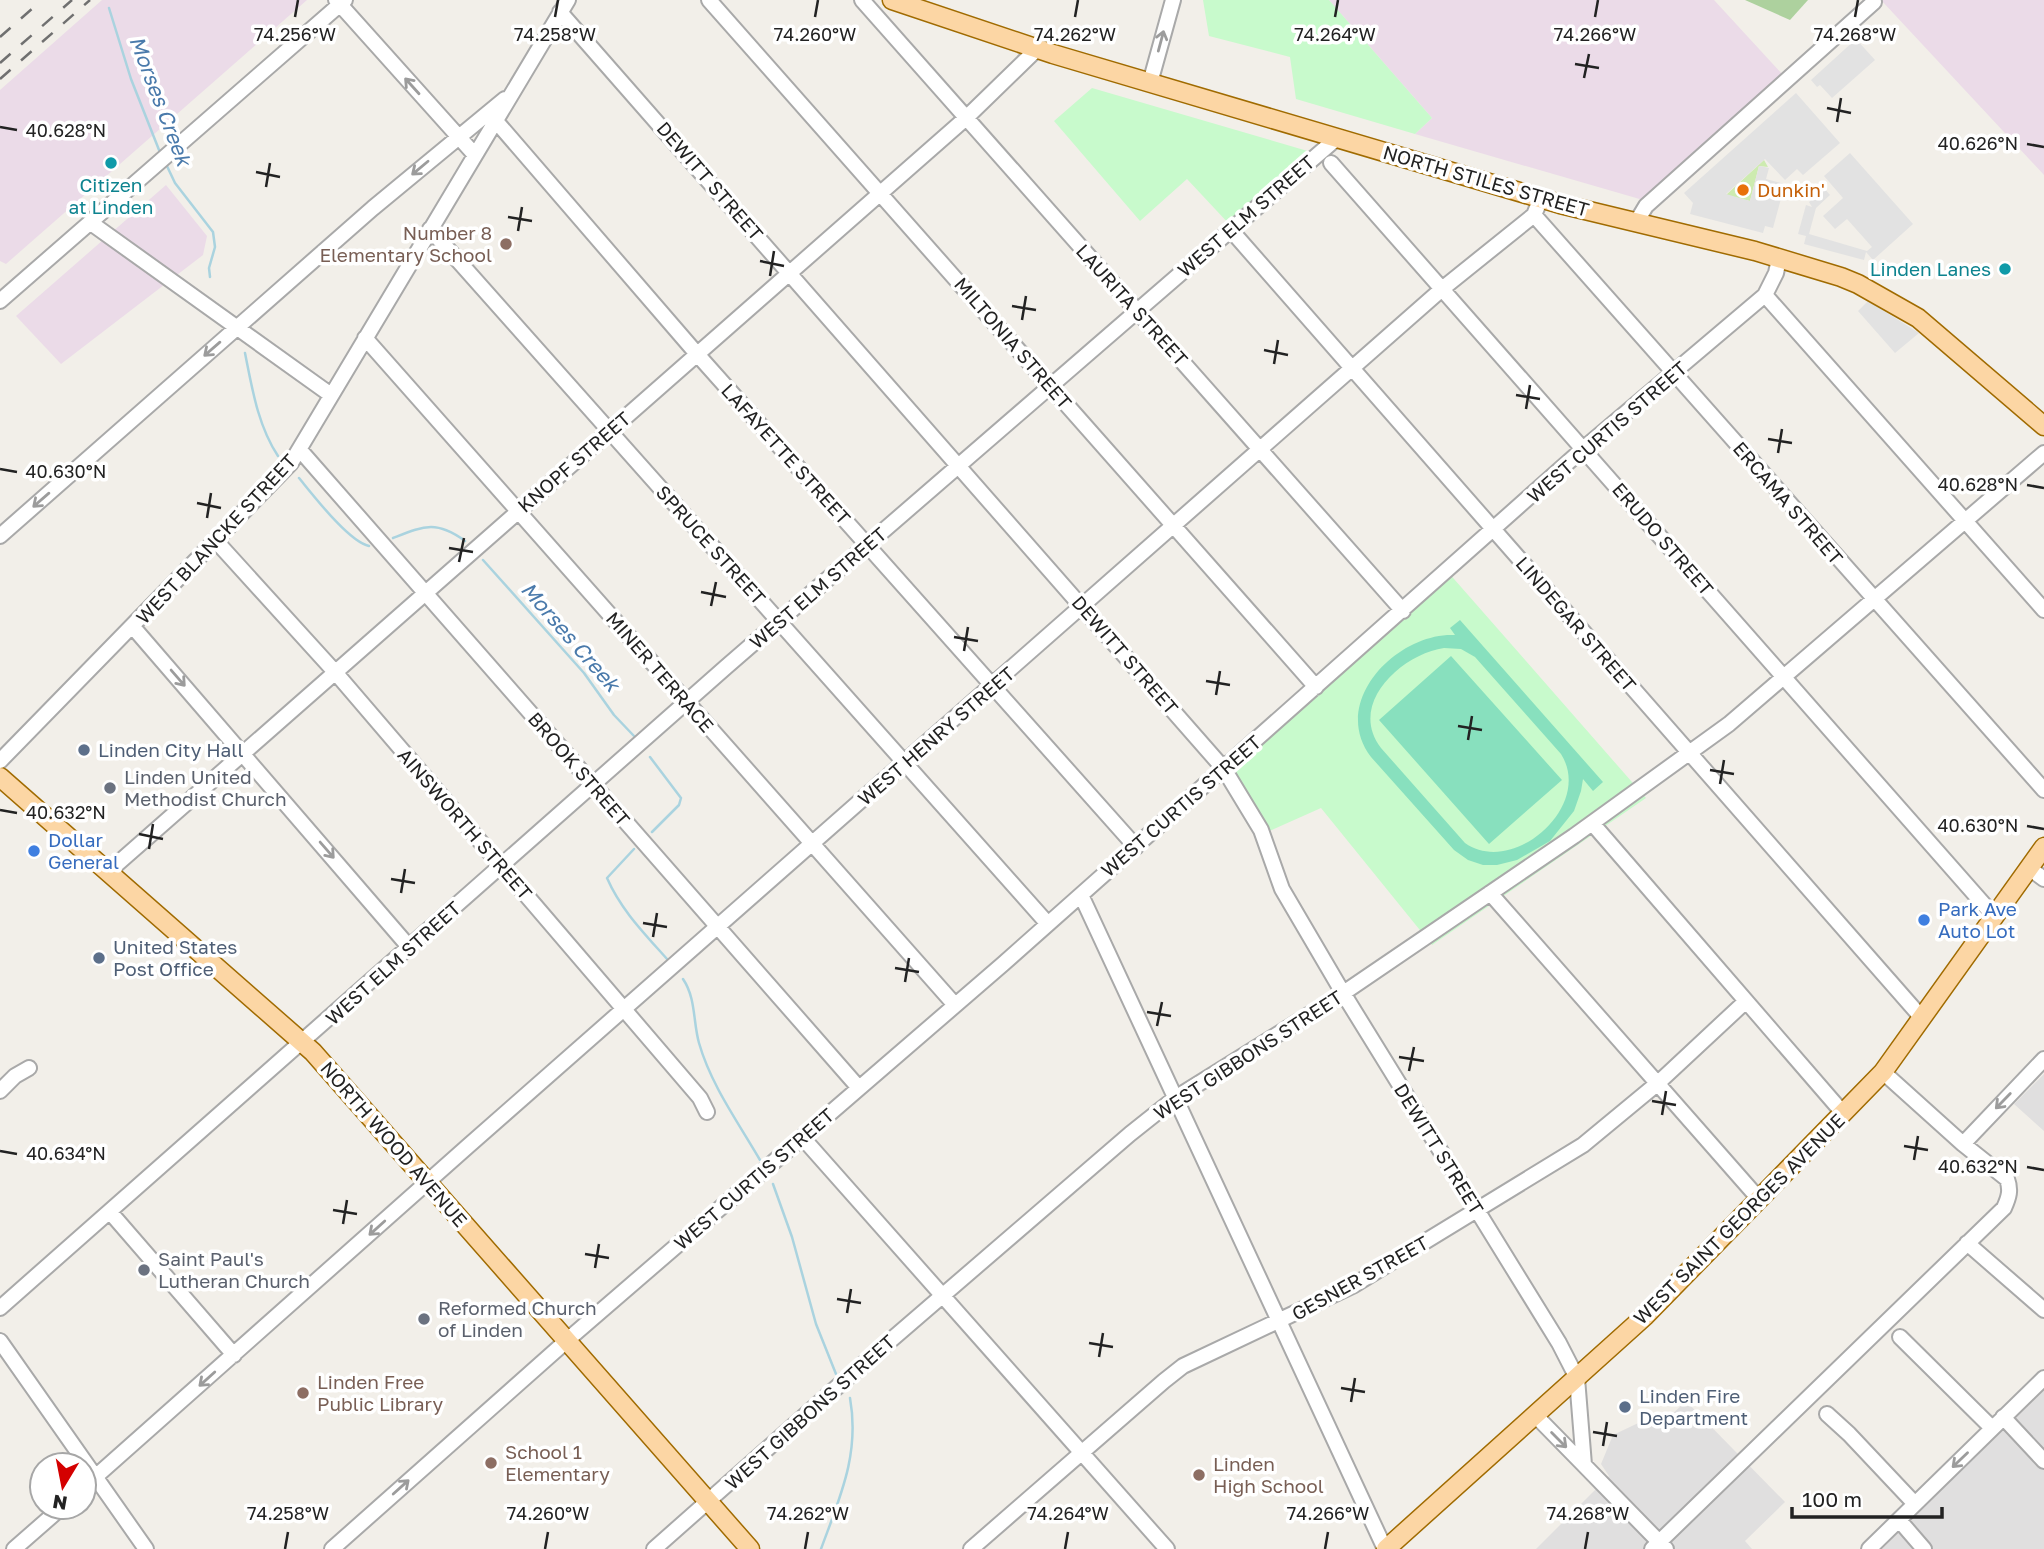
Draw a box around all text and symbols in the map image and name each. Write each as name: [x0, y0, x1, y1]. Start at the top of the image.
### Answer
text: 74.256°W: [254, 23, 336, 45]
text: 74.258°W: [514, 23, 596, 45]
text: 74.260°W: [774, 23, 856, 45]
text: 74.262°W: [1034, 23, 1116, 45]
text: 74.264°W: [1294, 23, 1376, 45]
text: 74.266°W: [1554, 23, 1636, 45]
text: 74.268°W: [1814, 23, 1896, 45]
one-way arrow: [1156, 31, 1169, 53]
water label: Morses Creek: [124, 32, 198, 171]
one-way arrow: [404, 78, 421, 95]
street label: DEWITT STREET: [652, 117, 768, 245]
text: 40.628°N: [26, 119, 106, 141]
text: 40.626°N: [1938, 132, 2018, 154]
street label: NORTH STILES STREET: [1381, 140, 1592, 221]
street label: WEST ELM STREET: [1173, 150, 1319, 281]
marker: Citizen at Linden: [103, 155, 119, 171]
one-way arrow: [412, 160, 430, 176]
place label: Citizen at Linden: [69, 173, 153, 218]
place label: Dunkin': [1757, 178, 1825, 201]
marker: Dunkin': [1735, 182, 1751, 198]
place label: Number 8 Elementary School: [319, 221, 492, 266]
marker: Number 8 Elementary School: [498, 236, 514, 252]
street label: LAURITA STREET: [1072, 239, 1193, 370]
place label: Linden Lanes: [1870, 257, 1991, 280]
marker: Linden Lanes: [1997, 261, 2013, 277]
street label: MILTONIA STREET: [950, 272, 1077, 413]
one-way arrow: [204, 341, 221, 358]
street label: WEST CURTIS STREET: [1522, 356, 1691, 507]
street label: LAFAYETTE STREET: [717, 379, 856, 529]
street label: KNOPF STREET: [513, 406, 635, 517]
street label: ERCAMA STREET: [1729, 436, 1848, 569]
street label: WEST BLANCKE STREET: [131, 449, 301, 628]
text: 40.630°N: [26, 460, 106, 482]
text: 40.628°N: [1938, 473, 2018, 495]
street label: ERUDO STREET: [1608, 477, 1719, 600]
street label: SPRUCE STREET: [652, 480, 771, 609]
one-way arrow: [33, 492, 51, 508]
street label: WEST ELM STREET: [745, 522, 891, 653]
street label: LINDEGAR STREET: [1512, 551, 1641, 696]
water label: Morses Creek: [516, 576, 627, 698]
street label: DEWITT STREET: [1067, 591, 1183, 719]
street label: MINER TERRACE: [602, 607, 719, 737]
street label: WEST HENRY STREET: [853, 661, 1019, 810]
one-way arrow: [170, 669, 186, 687]
street label: BROOK STREET: [524, 707, 635, 831]
street label: WEST CURTIS STREET: [1096, 730, 1265, 881]
place label: Linden City Hall: [98, 738, 243, 761]
marker: Linden City Hall: [76, 742, 92, 758]
street label: AINSWORTH STREET: [393, 743, 537, 904]
place label: Linden United Methodist Church: [124, 765, 287, 810]
marker: Linden United Methodist Church: [102, 780, 118, 796]
text: 40.632°N: [26, 801, 106, 823]
text: 40.630°N: [1938, 814, 2018, 836]
place label: Dollar General: [48, 828, 119, 873]
one-way arrow: [319, 841, 335, 859]
marker: Dollar General: [26, 843, 42, 859]
street label: WEST ELM STREET: [320, 896, 465, 1029]
place label: Park Ave Auto Lot: [1938, 897, 2017, 942]
marker: Park Ave Auto Lot: [1916, 912, 1932, 928]
place label: United States Post Office: [113, 935, 237, 980]
marker: United States Post Office: [91, 950, 107, 966]
street label: WEST GIBBONS STREET: [1149, 985, 1347, 1124]
street label: NORTH WOOD AVENUE: [316, 1056, 472, 1231]
street label: DEWITT STREET: [1390, 1079, 1489, 1219]
one-way arrow: [1995, 1092, 2012, 1109]
street label: WEST CURTIS STREET: [669, 1103, 838, 1254]
street label: WEST SAINT GEORGES AVENUE: [1628, 1108, 1849, 1329]
text: 40.634°N: [26, 1142, 106, 1164]
text: 40.632°N: [1938, 1155, 2018, 1177]
one-way arrow: [369, 1219, 386, 1236]
street label: GESNER STREET: [1287, 1230, 1432, 1325]
place label: Saint Paul's Lutheran Church: [158, 1247, 310, 1292]
marker: Saint Paul's Lutheran Church: [136, 1262, 152, 1278]
place label: Reformed Church of Linden: [438, 1296, 597, 1341]
marker: Reformed Church of Linden: [416, 1311, 432, 1327]
street label: WEST GIBBONS STREET: [720, 1329, 899, 1494]
one-way arrow: [199, 1370, 216, 1387]
place label: Linden Free Public Library: [317, 1370, 443, 1415]
place label: Linden Fire Department: [1639, 1384, 1748, 1429]
marker: Linden Free Public Library: [295, 1385, 311, 1401]
marker: Linden Fire Department: [1617, 1399, 1633, 1415]
one-way arrow: [1551, 1431, 1568, 1448]
place label: School 1 Elementary: [505, 1440, 610, 1485]
north arrow: [28, 1451, 98, 1521]
one-way arrow: [1952, 1451, 1969, 1468]
place label: Linden High School: [1213, 1452, 1324, 1497]
marker: School 1 Elementary: [483, 1455, 499, 1471]
marker: Linden High School: [1191, 1467, 1207, 1483]
scale bar: [1792, 1476, 1942, 1520]
one-way arrow: [392, 1479, 410, 1495]
text: 100 m: [1802, 1486, 1862, 1512]
text: N: [51, 1491, 69, 1516]
text: 74.258°W: [247, 1502, 329, 1524]
text: 74.260°W: [507, 1502, 589, 1524]
text: 74.262°W: [767, 1502, 849, 1524]
text: 74.264°W: [1027, 1502, 1109, 1524]
text: 74.266°W: [1287, 1502, 1369, 1524]
text: 74.268°W: [1547, 1502, 1629, 1524]

